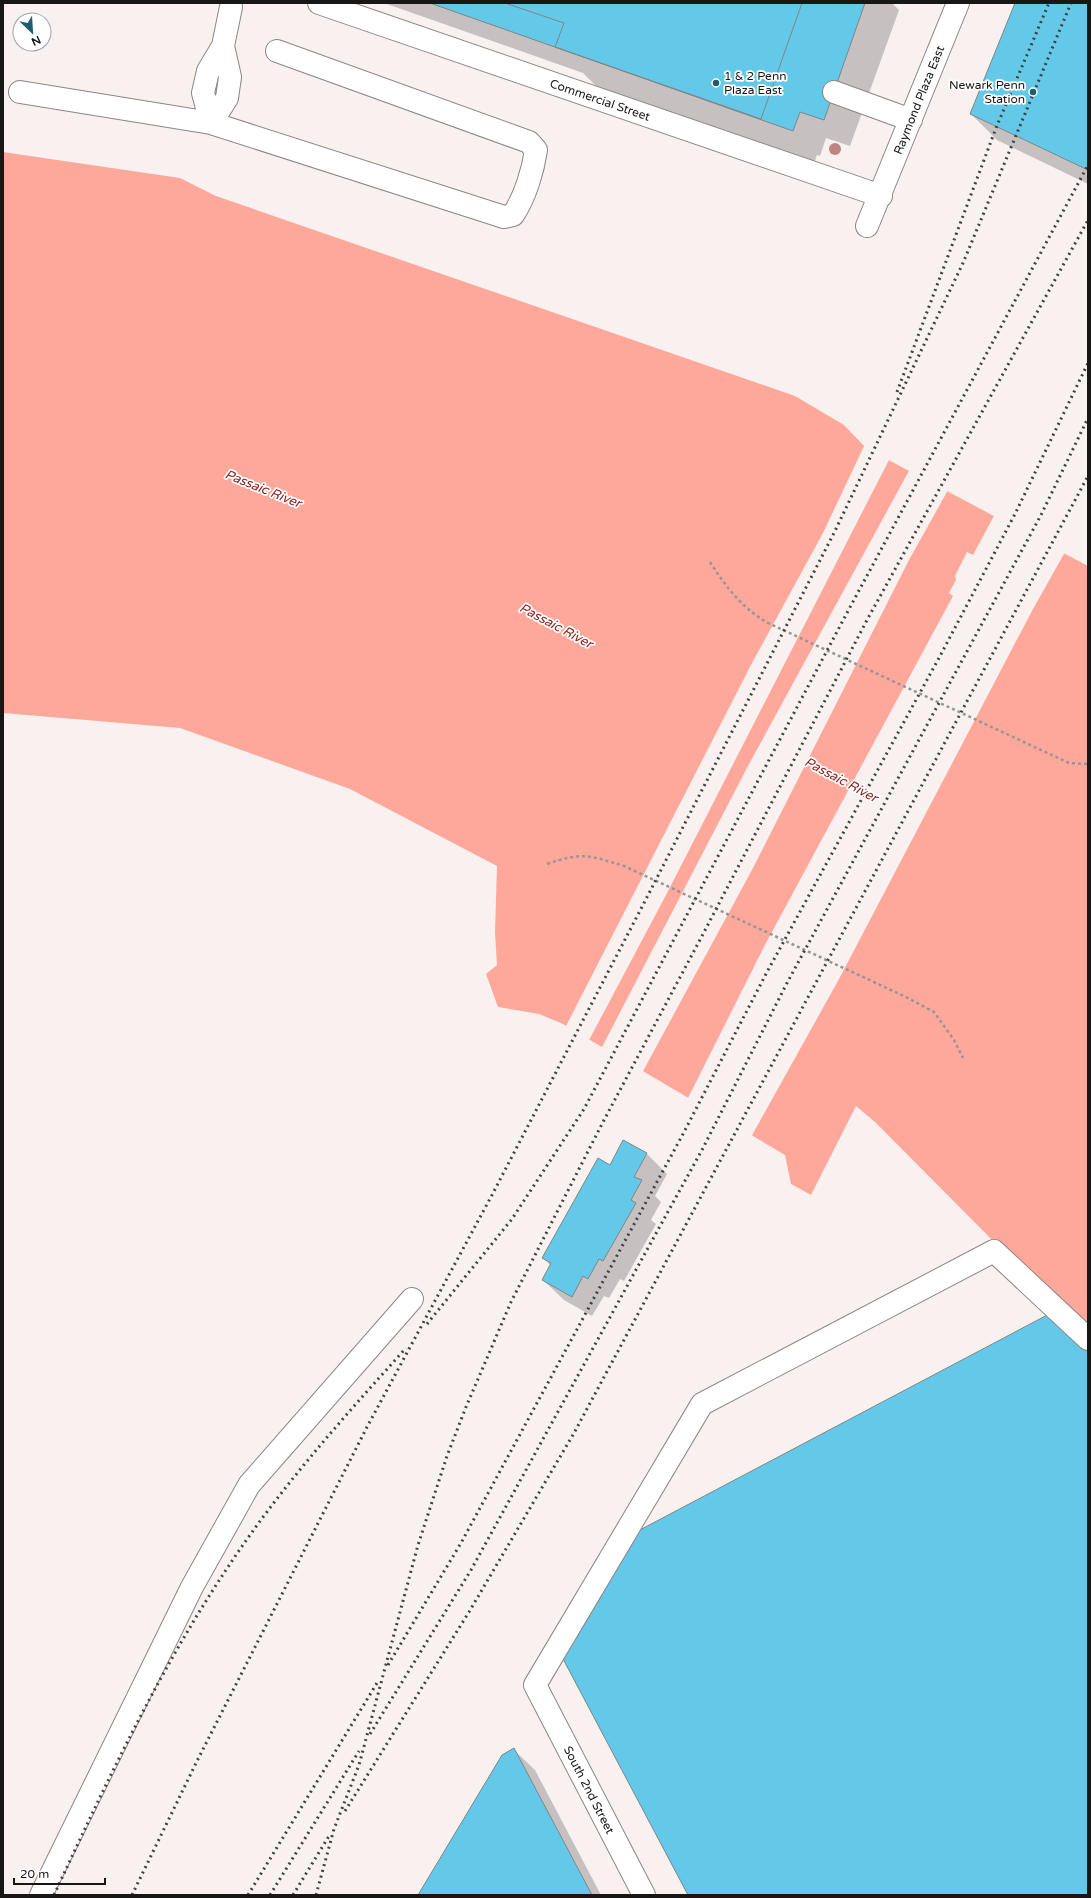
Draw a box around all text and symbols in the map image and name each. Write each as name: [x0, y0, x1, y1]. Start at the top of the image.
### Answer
north arrow: [12, 12, 52, 52]
text: N: [29, 33, 43, 48]
street label: Raymond Plaza East: [891, 43, 947, 156]
place label: 1 & 2 Penn Plaza East: [724, 69, 787, 97]
street label: Commercial Street: [548, 76, 652, 124]
marker: 1 & 2 Penn Plaza East: [711, 78, 721, 88]
place label: Newark Penn Station: [949, 78, 1025, 106]
marker: Newark Penn Station: [1028, 87, 1038, 97]
water label: Passaic River: [223, 466, 305, 512]
water label: Passaic River: [517, 600, 597, 653]
water label: Passaic River: [802, 754, 882, 807]
street label: South 2nd Street: [561, 1744, 617, 1837]
scale bar: [14, 1860, 105, 1886]
text: 20 m: [20, 1867, 49, 1881]

